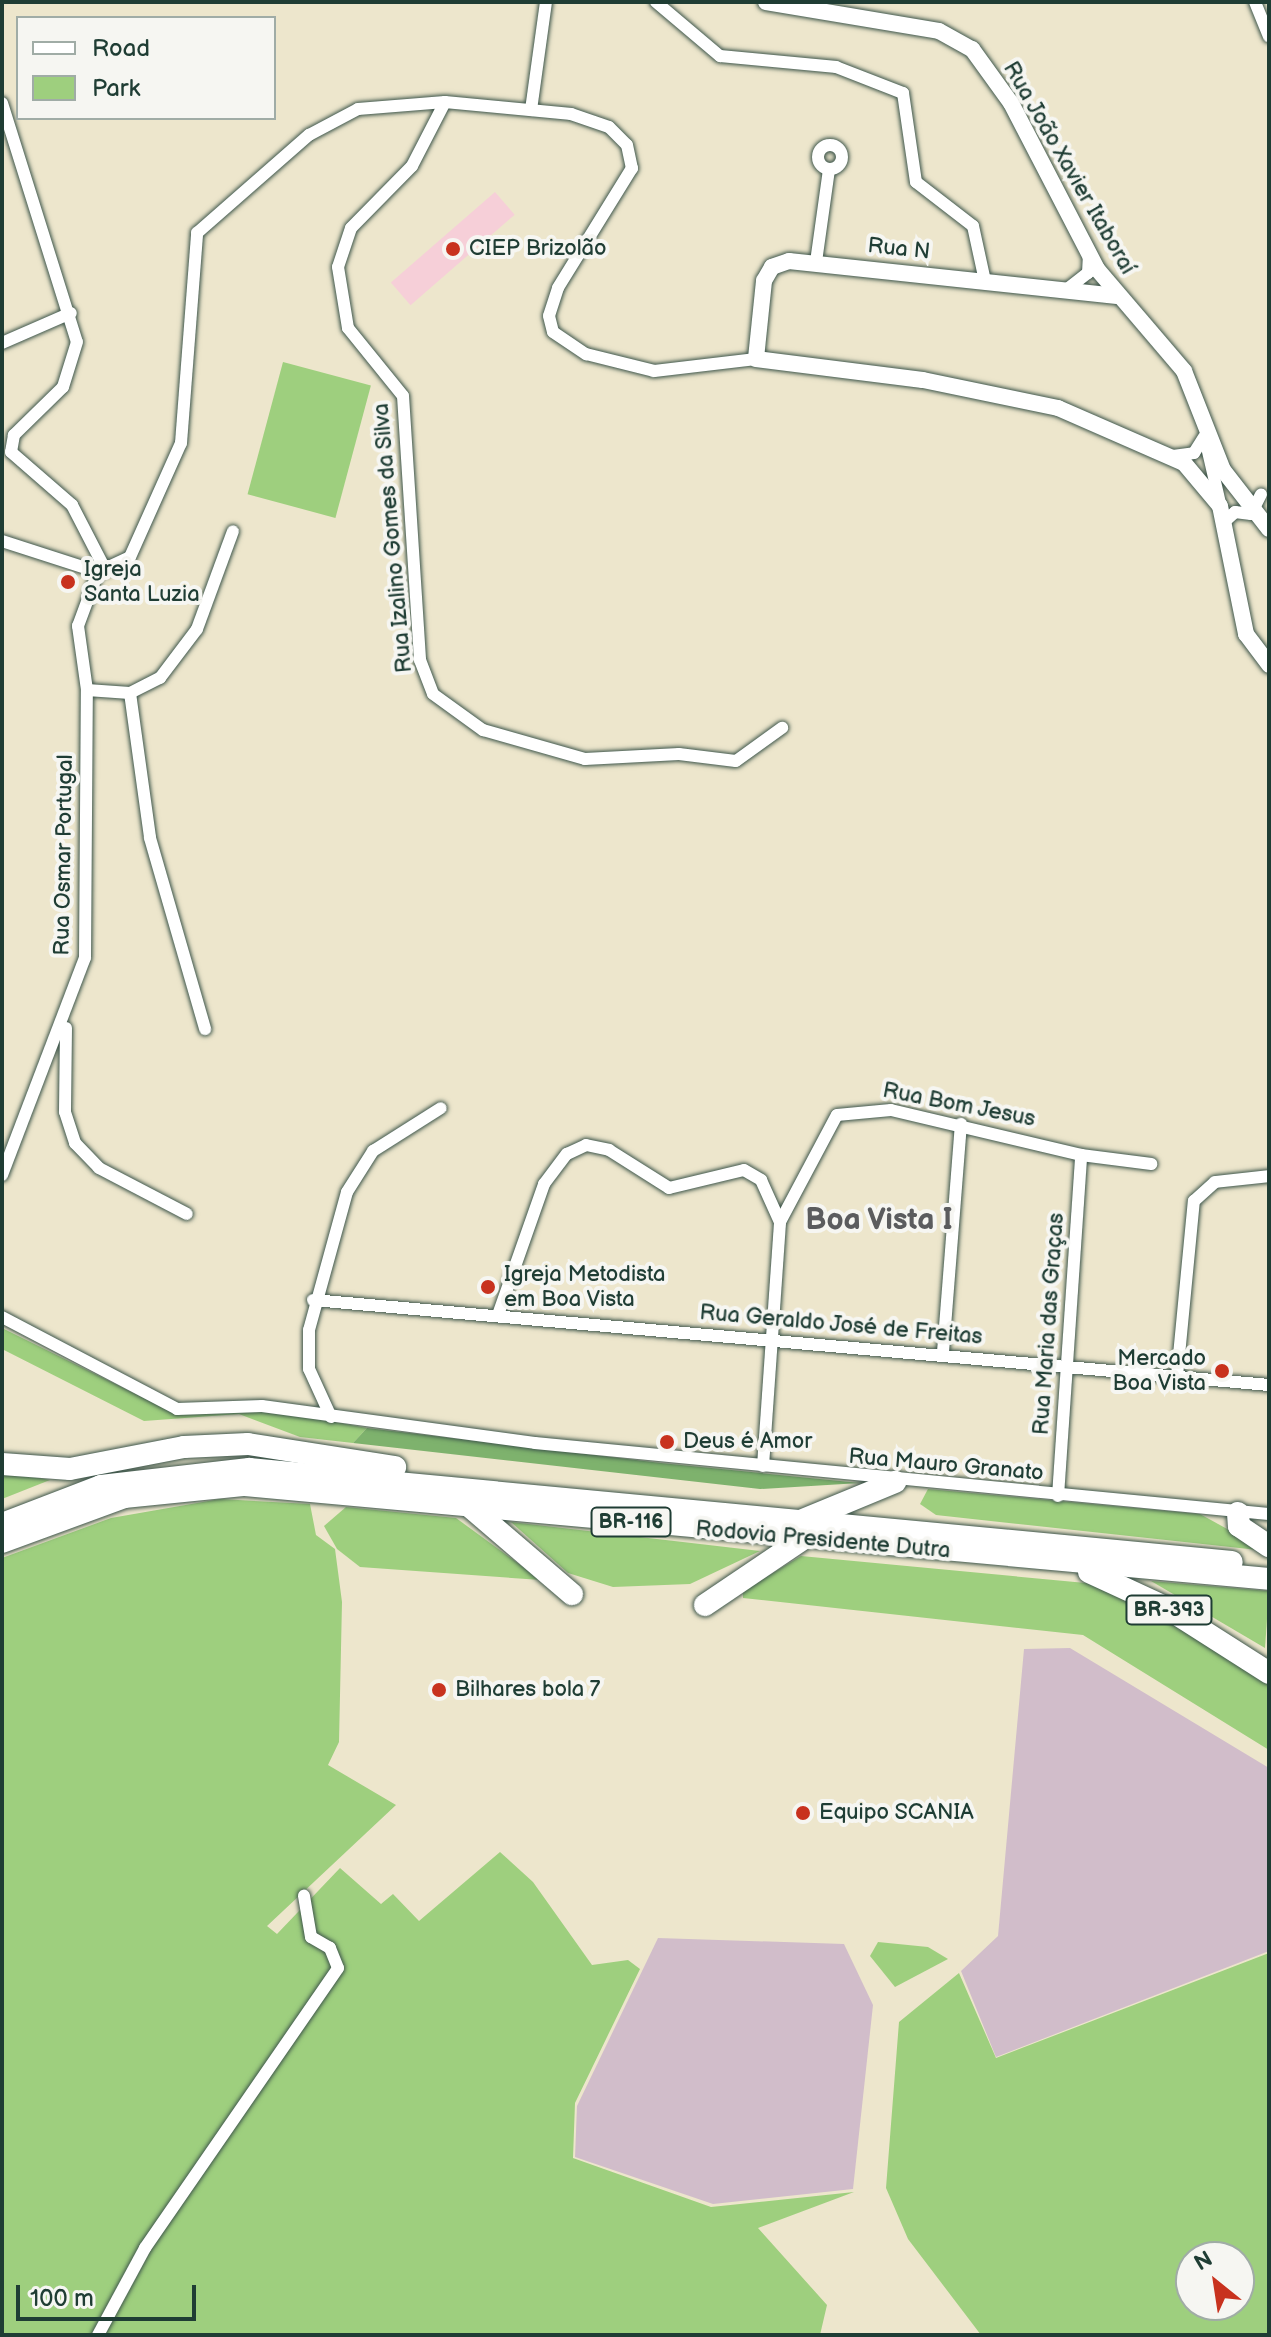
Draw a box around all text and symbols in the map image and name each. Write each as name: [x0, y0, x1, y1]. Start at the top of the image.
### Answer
legend: [16, 16, 276, 120]
text: Road: [92, 34, 150, 63]
street label: Rua João Xavier Itaboraí: [997, 56, 1141, 280]
text: Park: [92, 74, 140, 103]
street label: Rua N: [866, 233, 932, 265]
place label: CIEP Brizolão: [469, 236, 606, 262]
marker: CIEP Brizolão: [444, 240, 462, 258]
street label: Rua Izalino Gomes da Silva: [368, 402, 418, 674]
place label: Igreja Santa Luzia: [84, 556, 200, 608]
marker: Igreja Santa Luzia: [59, 573, 77, 591]
street label: Rua Osmar Portugal: [49, 754, 79, 956]
street label: Rua Bom Jesus: [880, 1077, 1038, 1133]
district label: Boa Vista I: [805, 1202, 953, 1238]
street label: Rua Maria das Graças: [1028, 1212, 1070, 1436]
place label: Igreja Metodista em Boa Vista: [504, 1261, 666, 1312]
marker: Igreja Metodista em Boa Vista: [479, 1278, 497, 1296]
street label: Rua Geraldo José de Freitas: [698, 1299, 984, 1351]
place label: Mercado Boa Vista: [1112, 1345, 1206, 1396]
marker: Mercado Boa Vista: [1213, 1362, 1231, 1380]
place label: Deus é Amor: [683, 1429, 812, 1455]
marker: Deus é Amor: [658, 1433, 676, 1451]
street label: Rua Mauro Granato: [847, 1443, 1045, 1487]
road number: BR-116: [589, 1506, 673, 1538]
street label: Rodovia Presidente Dutra: [694, 1516, 952, 1564]
road number: BR-393: [1125, 1594, 1213, 1626]
place label: Bilhares bola 7: [455, 1677, 601, 1703]
marker: Bilhares bola 7: [430, 1681, 448, 1699]
place label: Equipo SCANIA: [819, 1800, 974, 1826]
marker: Equipo SCANIA: [794, 1804, 812, 1822]
north arrow: [1175, 2241, 1255, 2321]
text: N: [1190, 2246, 1218, 2277]
scale bar: [20, 2269, 200, 2319]
text: 100 m: [30, 2284, 94, 2313]

